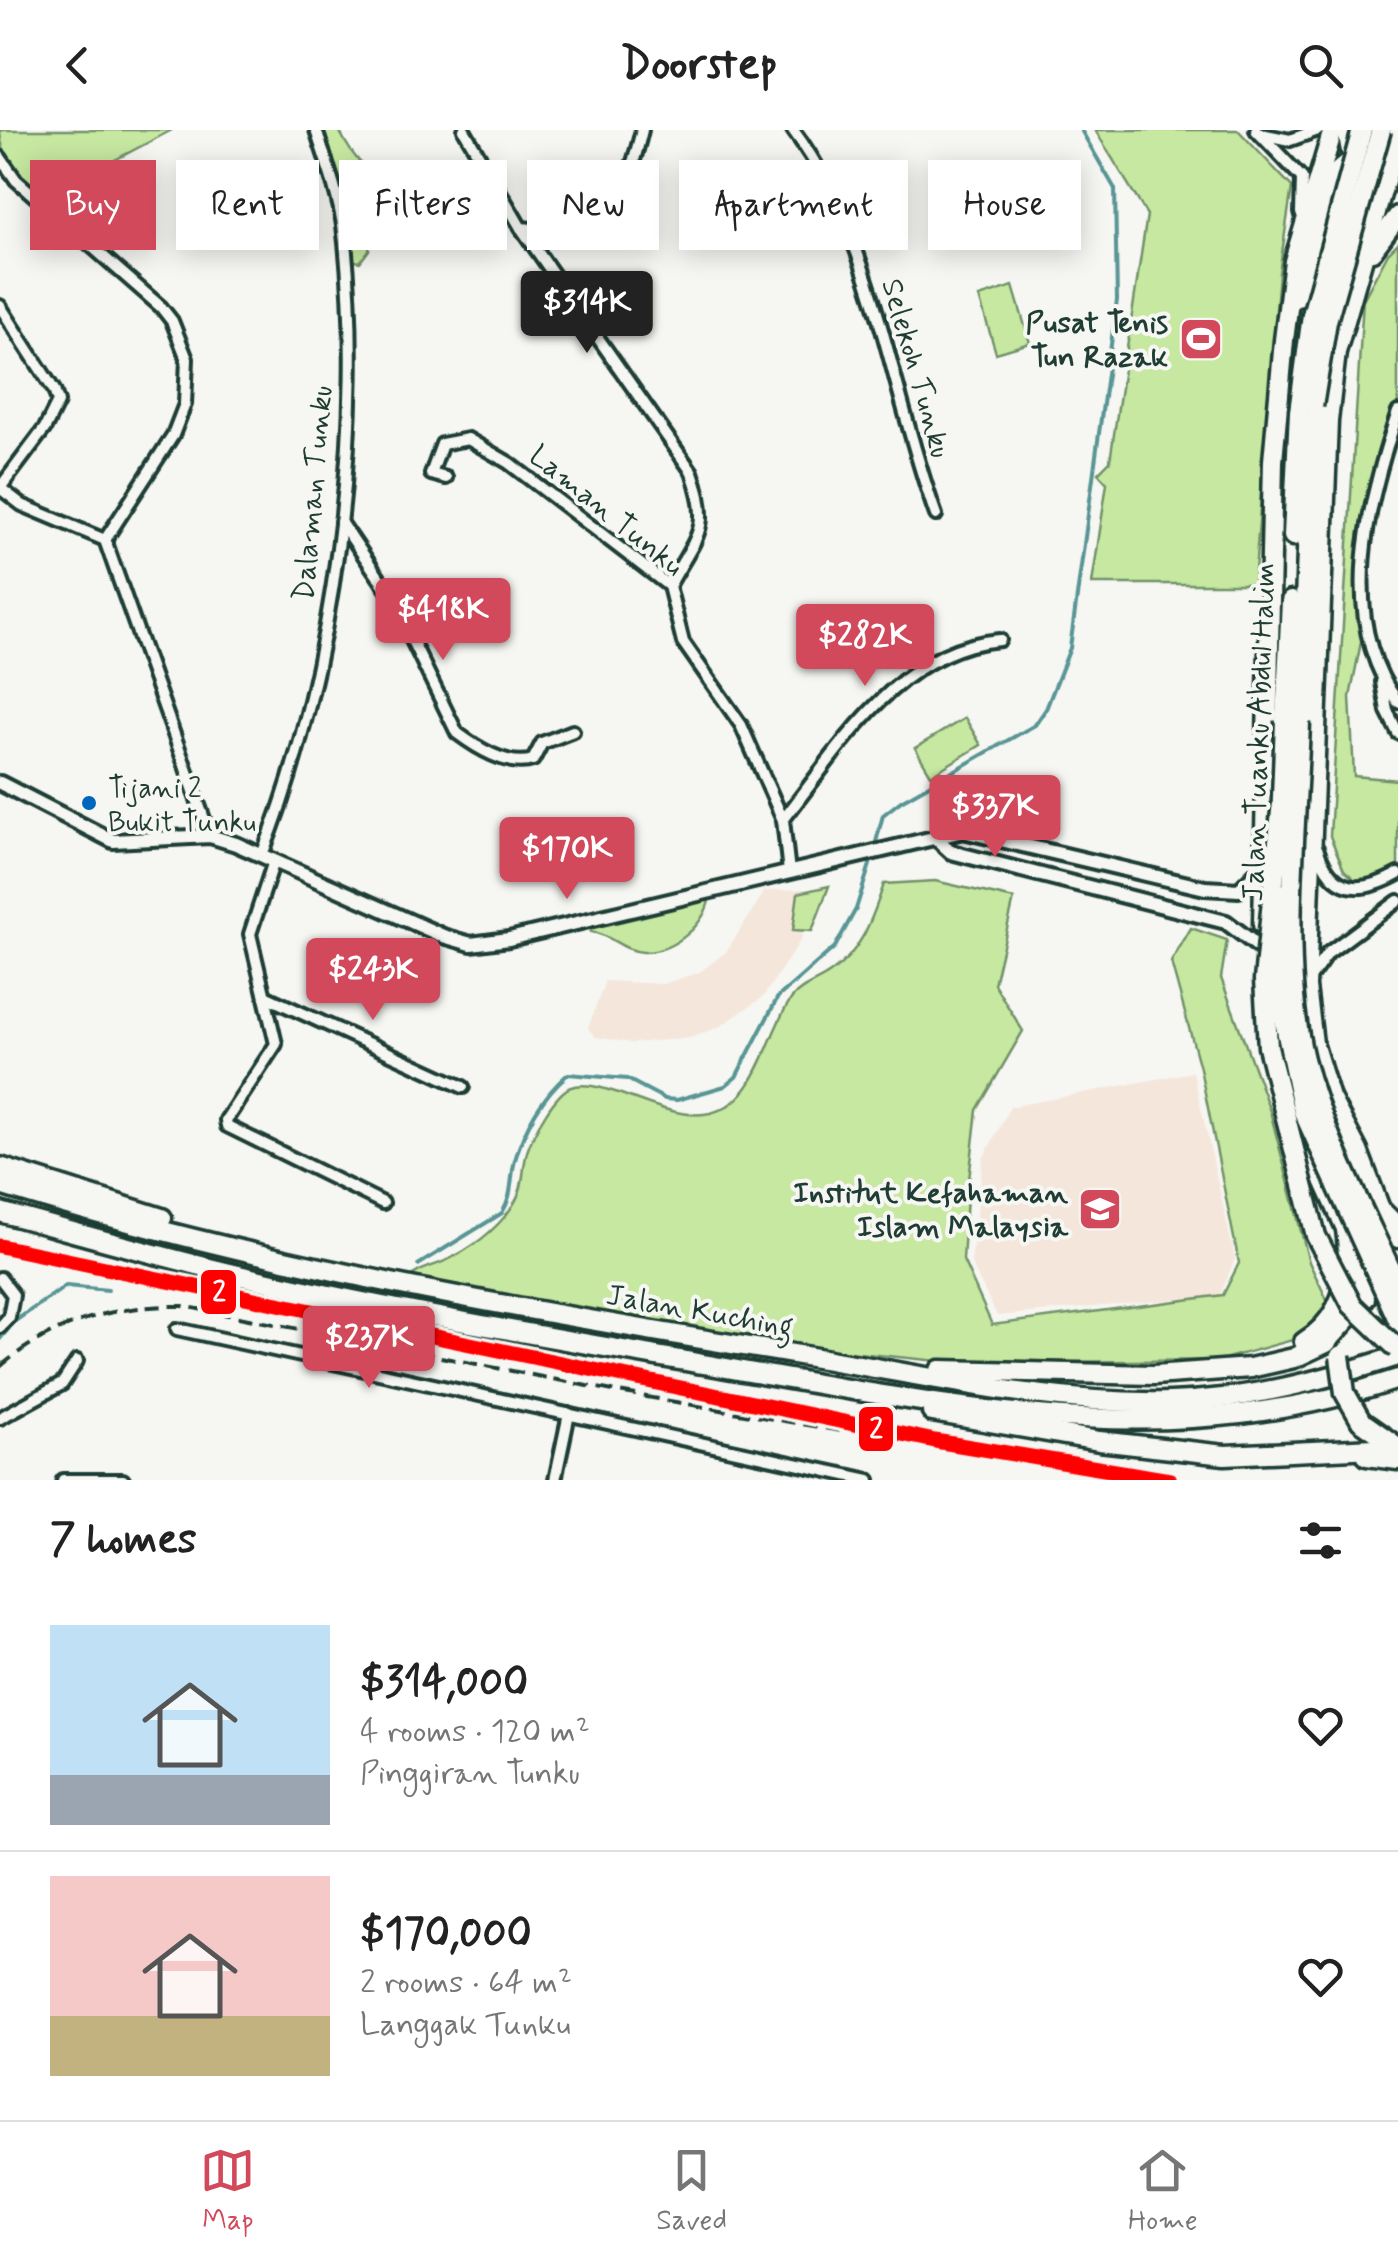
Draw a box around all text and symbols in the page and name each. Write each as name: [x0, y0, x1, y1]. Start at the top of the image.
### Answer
text: Doorstep: [620, 36, 778, 95]
icon: back: [50, 38, 105, 93]
icon: search: [1293, 38, 1348, 93]
chip: Buy: [30, 160, 156, 250]
chip: Rent: [176, 160, 319, 250]
chip: Filters: [339, 160, 507, 250]
chip: New: [527, 160, 659, 250]
chip: Apartment: [679, 160, 908, 250]
chip: House: [928, 160, 1081, 250]
pin: $314K: [517, 271, 657, 356]
street label: Selekoh Tunku: [871, 274, 960, 463]
text: $314K: [543, 282, 631, 324]
place label: Pusat Tenis Tun Razak: [1026, 304, 1168, 377]
sports icon: Pusat Tenis Tun Razak: [1178, 316, 1224, 362]
street label: Dalaman Tunku: [285, 384, 342, 602]
street label: Laman Tunku: [521, 437, 692, 586]
street label: Jalan Tuanku Abdul Halim: [1234, 562, 1285, 902]
pin: $418K: [373, 578, 513, 663]
text: $418K: [397, 589, 489, 631]
pin: $282K: [795, 604, 935, 689]
text: $282K: [818, 615, 912, 657]
place label: Tijani 2 Bukit Tunku: [108, 771, 256, 842]
pin: $337K: [925, 775, 1065, 860]
text: $337K: [951, 786, 1039, 828]
marker: Tijani 2 Bukit Tunku: [79, 793, 99, 813]
pin: $170K: [497, 817, 637, 902]
text: $170K: [521, 828, 613, 870]
pin: $243K: [303, 938, 443, 1023]
text: $243K: [328, 949, 418, 991]
place label: Institut Kefahaman Islam Malaysia: [793, 1174, 1069, 1247]
school or university icon: Institut Kefahaman Islam Malaysia: [1077, 1186, 1123, 1232]
line badge: 2: [199, 1268, 238, 1316]
text: 2: [212, 1275, 226, 1312]
street label: Jalan Kuching: [603, 1276, 796, 1350]
pin: $237K: [299, 1306, 439, 1391]
text: $237K: [325, 1317, 413, 1359]
line badge: 2: [857, 1405, 895, 1453]
text: 2: [869, 1412, 883, 1449]
text: 7 homes: [50, 1513, 197, 1568]
icon: filters: [1293, 1513, 1348, 1568]
text: $314,000: [360, 1656, 528, 1711]
icon: home: [130, 1665, 250, 1785]
icon: heart: [1293, 1698, 1348, 1753]
text: 4 rooms · 120 m²: [360, 1711, 590, 1753]
text: Pinggiran Tunku: [360, 1753, 580, 1795]
text: $170,000: [360, 1907, 532, 1962]
icon: home: [130, 1916, 250, 2036]
icon: heart: [1293, 1949, 1348, 2004]
text: 2 rooms · 64 m²: [360, 1962, 572, 2004]
text: Langgak Tunku: [360, 2004, 571, 2046]
tab: Map: [200, 2143, 255, 2240]
tab: Saved: [656, 2143, 727, 2240]
tab: Home: [1128, 2143, 1198, 2240]

